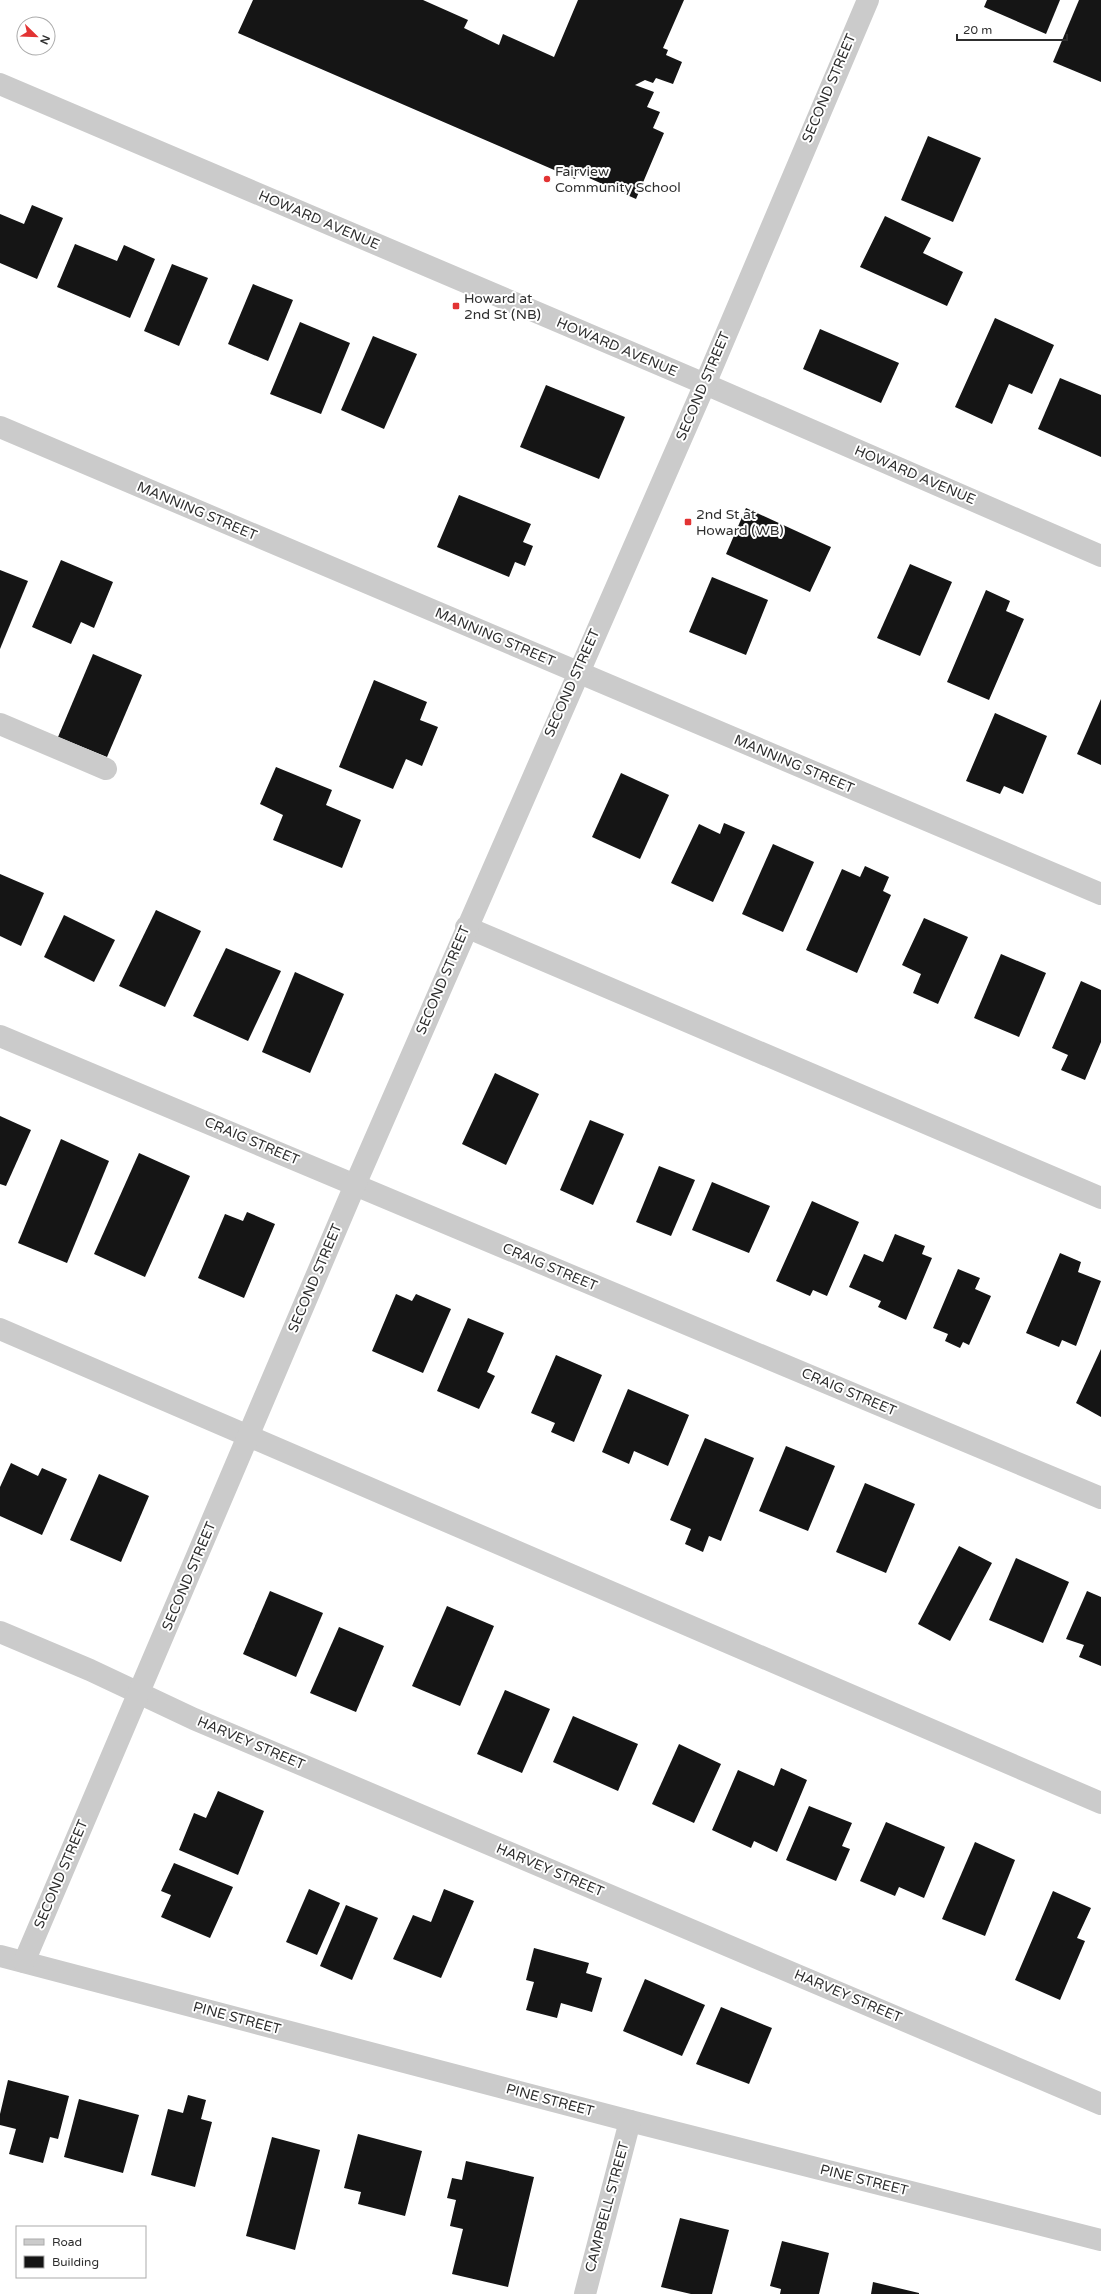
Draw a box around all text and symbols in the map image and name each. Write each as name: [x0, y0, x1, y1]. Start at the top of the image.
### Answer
north arrow: [16, 16, 56, 56]
scale bar: [957, 16, 1067, 42]
text: 20 m: [963, 23, 992, 37]
street label: SECOND STREET: [798, 31, 860, 145]
text: N: [37, 33, 52, 46]
place label: Fairview Community School: [555, 163, 681, 196]
marker: Fairview Community School: [542, 174, 552, 184]
street label: HOWARD AVENUE: [256, 187, 382, 253]
place label: Howard at 2nd St (NB): [464, 290, 541, 323]
marker: Howard at 2nd St (NB): [451, 301, 461, 311]
street label: HOWARD AVENUE: [554, 314, 680, 380]
street label: SECOND STREET: [672, 329, 734, 443]
street label: HOWARD AVENUE: [852, 442, 978, 508]
street label: MANNING STREET: [134, 478, 260, 544]
place label: 2nd St at Howard (WB): [696, 506, 784, 539]
marker: 2nd St at Howard (WB): [683, 517, 693, 527]
street label: MANNING STREET: [432, 604, 558, 670]
street label: SECOND STREET: [541, 626, 604, 740]
street label: MANNING STREET: [731, 731, 857, 797]
street label: SECOND STREET: [412, 923, 474, 1037]
street label: CRAIG STREET: [202, 1113, 302, 1169]
street label: SECOND STREET: [284, 1221, 346, 1335]
street label: CRAIG STREET: [500, 1239, 600, 1295]
street label: CRAIG STREET: [799, 1364, 899, 1420]
street label: SECOND STREET: [158, 1519, 220, 1633]
street label: HARVEY STREET: [195, 1713, 308, 1774]
street label: SECOND STREET: [30, 1817, 92, 1931]
street label: HARVEY STREET: [494, 1840, 607, 1901]
street label: HARVEY STREET: [792, 1966, 905, 2027]
street label: PINE STREET: [191, 1998, 283, 2038]
street label: PINE STREET: [504, 2080, 596, 2120]
street label: CAMPBELL STREET: [581, 2139, 633, 2274]
street label: PINE STREET: [818, 2161, 910, 2199]
legend: [16, 2226, 146, 2278]
text: Road: [52, 2235, 82, 2249]
text: Building: [52, 2255, 99, 2269]

